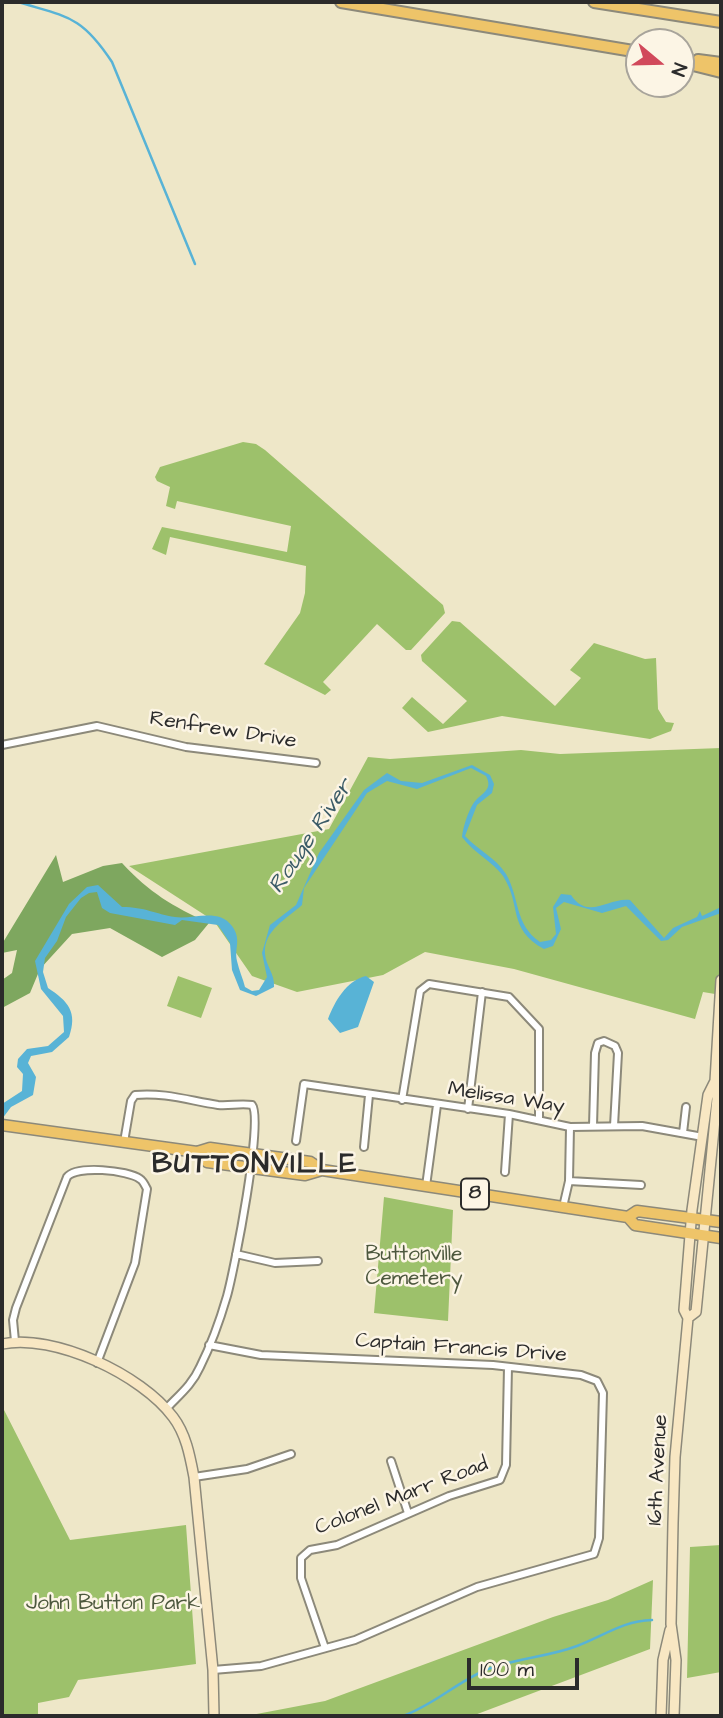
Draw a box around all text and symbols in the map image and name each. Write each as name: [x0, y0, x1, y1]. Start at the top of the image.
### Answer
north arrow: [625, 28, 695, 98]
text: N: [664, 59, 693, 79]
street label: Renfrew Drive: [148, 707, 298, 755]
water label: Rouge River: [264, 775, 360, 899]
street label: Melissa Way: [446, 1077, 566, 1121]
district label: BUTTONVILLE: [153, 1149, 357, 1183]
road number: 8: [461, 1178, 489, 1210]
park label: Buttonville Cemetery: [366, 1243, 462, 1293]
street label: Captain Francis Drive: [354, 1329, 568, 1369]
street label: 16th Avenue: [644, 1414, 674, 1526]
street label: Colonel Marr Road: [312, 1452, 492, 1542]
park label: John Button Park: [26, 1592, 200, 1618]
scale bar: [471, 1644, 583, 1688]
text: 100 m: [480, 1655, 534, 1684]

